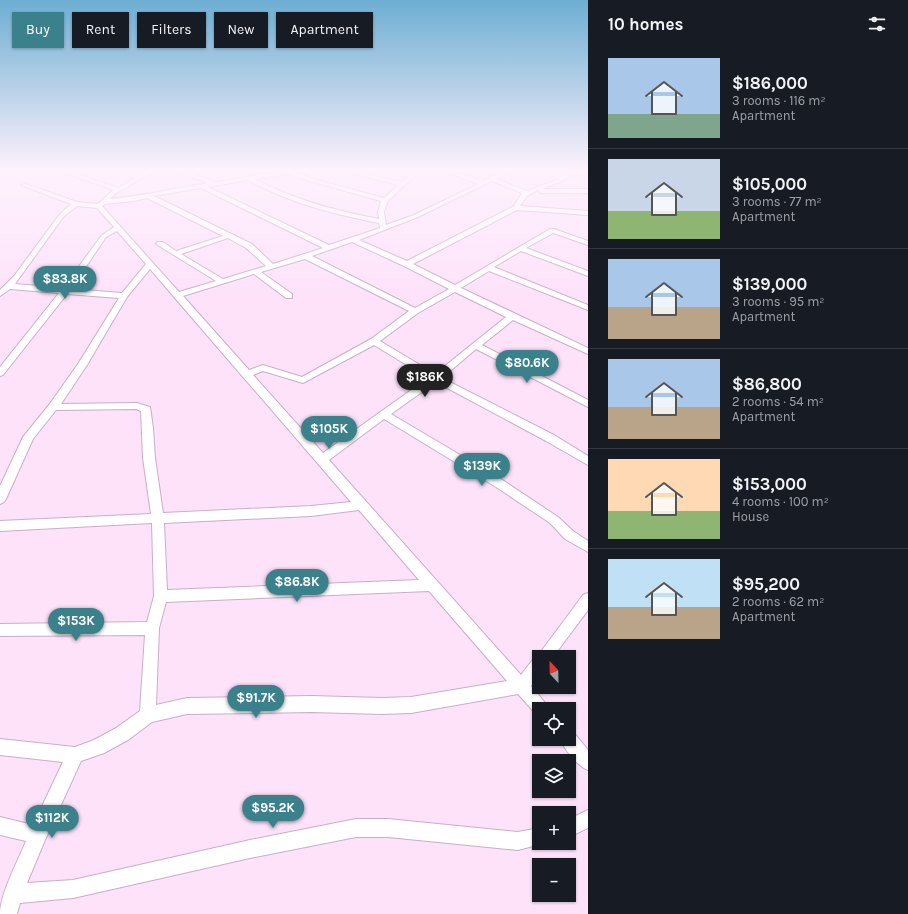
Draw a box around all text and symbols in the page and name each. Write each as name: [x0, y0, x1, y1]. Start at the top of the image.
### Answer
chip: Buy: [12, 12, 64, 48]
chip: Rent: [72, 12, 129, 48]
chip: Filters: [137, 12, 206, 48]
chip: New: [214, 12, 268, 48]
chip: Apartment: [276, 12, 373, 48]
icon: filters: [866, 13, 888, 35]
text: 10 homes: [608, 14, 683, 34]
text: $186,000: [732, 73, 808, 93]
icon: home: [640, 74, 688, 122]
text: 3 rooms · 116 m²: [732, 93, 826, 108]
text: Apartment: [732, 108, 795, 123]
text: $105,000: [732, 174, 807, 194]
icon: home: [640, 175, 688, 223]
text: 3 rooms · 77 m²: [732, 194, 822, 209]
text: Apartment: [732, 209, 795, 224]
pin: $83.8K: [32, 266, 98, 300]
text: $83.8K: [42, 271, 88, 286]
text: $139,000: [732, 274, 807, 294]
icon: home: [640, 275, 688, 323]
text: 3 rooms · 95 m²: [732, 294, 825, 309]
text: Apartment: [732, 309, 795, 324]
pin: $80.6K: [494, 350, 560, 384]
text: $80.6K: [505, 355, 549, 370]
pin: $186K: [397, 364, 453, 398]
text: $186K: [406, 369, 444, 384]
text: $86,800: [732, 374, 802, 394]
icon: home: [640, 375, 688, 423]
text: 2 rooms · 54 m²: [732, 394, 824, 409]
text: Apartment: [732, 409, 795, 424]
pin: $105K: [301, 416, 357, 450]
text: $105K: [310, 421, 348, 436]
pin: $139K: [454, 453, 510, 487]
text: $139K: [463, 458, 501, 473]
text: $153,000: [732, 474, 807, 494]
icon: home: [640, 475, 688, 523]
text: 4 rooms · 100 m²: [732, 494, 829, 509]
text: House: [732, 509, 769, 524]
pin: $86.8K: [264, 569, 330, 603]
text: $86.8K: [275, 574, 319, 589]
text: $95,200: [732, 574, 800, 594]
icon: home: [640, 575, 688, 623]
text: 2 rooms · 62 m²: [732, 594, 824, 609]
pin: $153K: [48, 608, 104, 642]
text: Apartment: [732, 609, 795, 624]
text: $153K: [57, 613, 95, 628]
north arrow: [532, 650, 576, 694]
map controls: [532, 650, 576, 902]
pin: $91.7K: [223, 685, 289, 719]
text: $91.7K: [236, 690, 276, 705]
button: locate: [532, 702, 576, 746]
button: layers: [532, 754, 576, 798]
pin: $95.2K: [240, 795, 306, 829]
text: $95.2K: [251, 800, 295, 815]
pin: $112K: [24, 805, 80, 839]
button: +: [532, 806, 576, 850]
text: $112K: [35, 810, 69, 825]
button: −: [532, 858, 576, 902]

